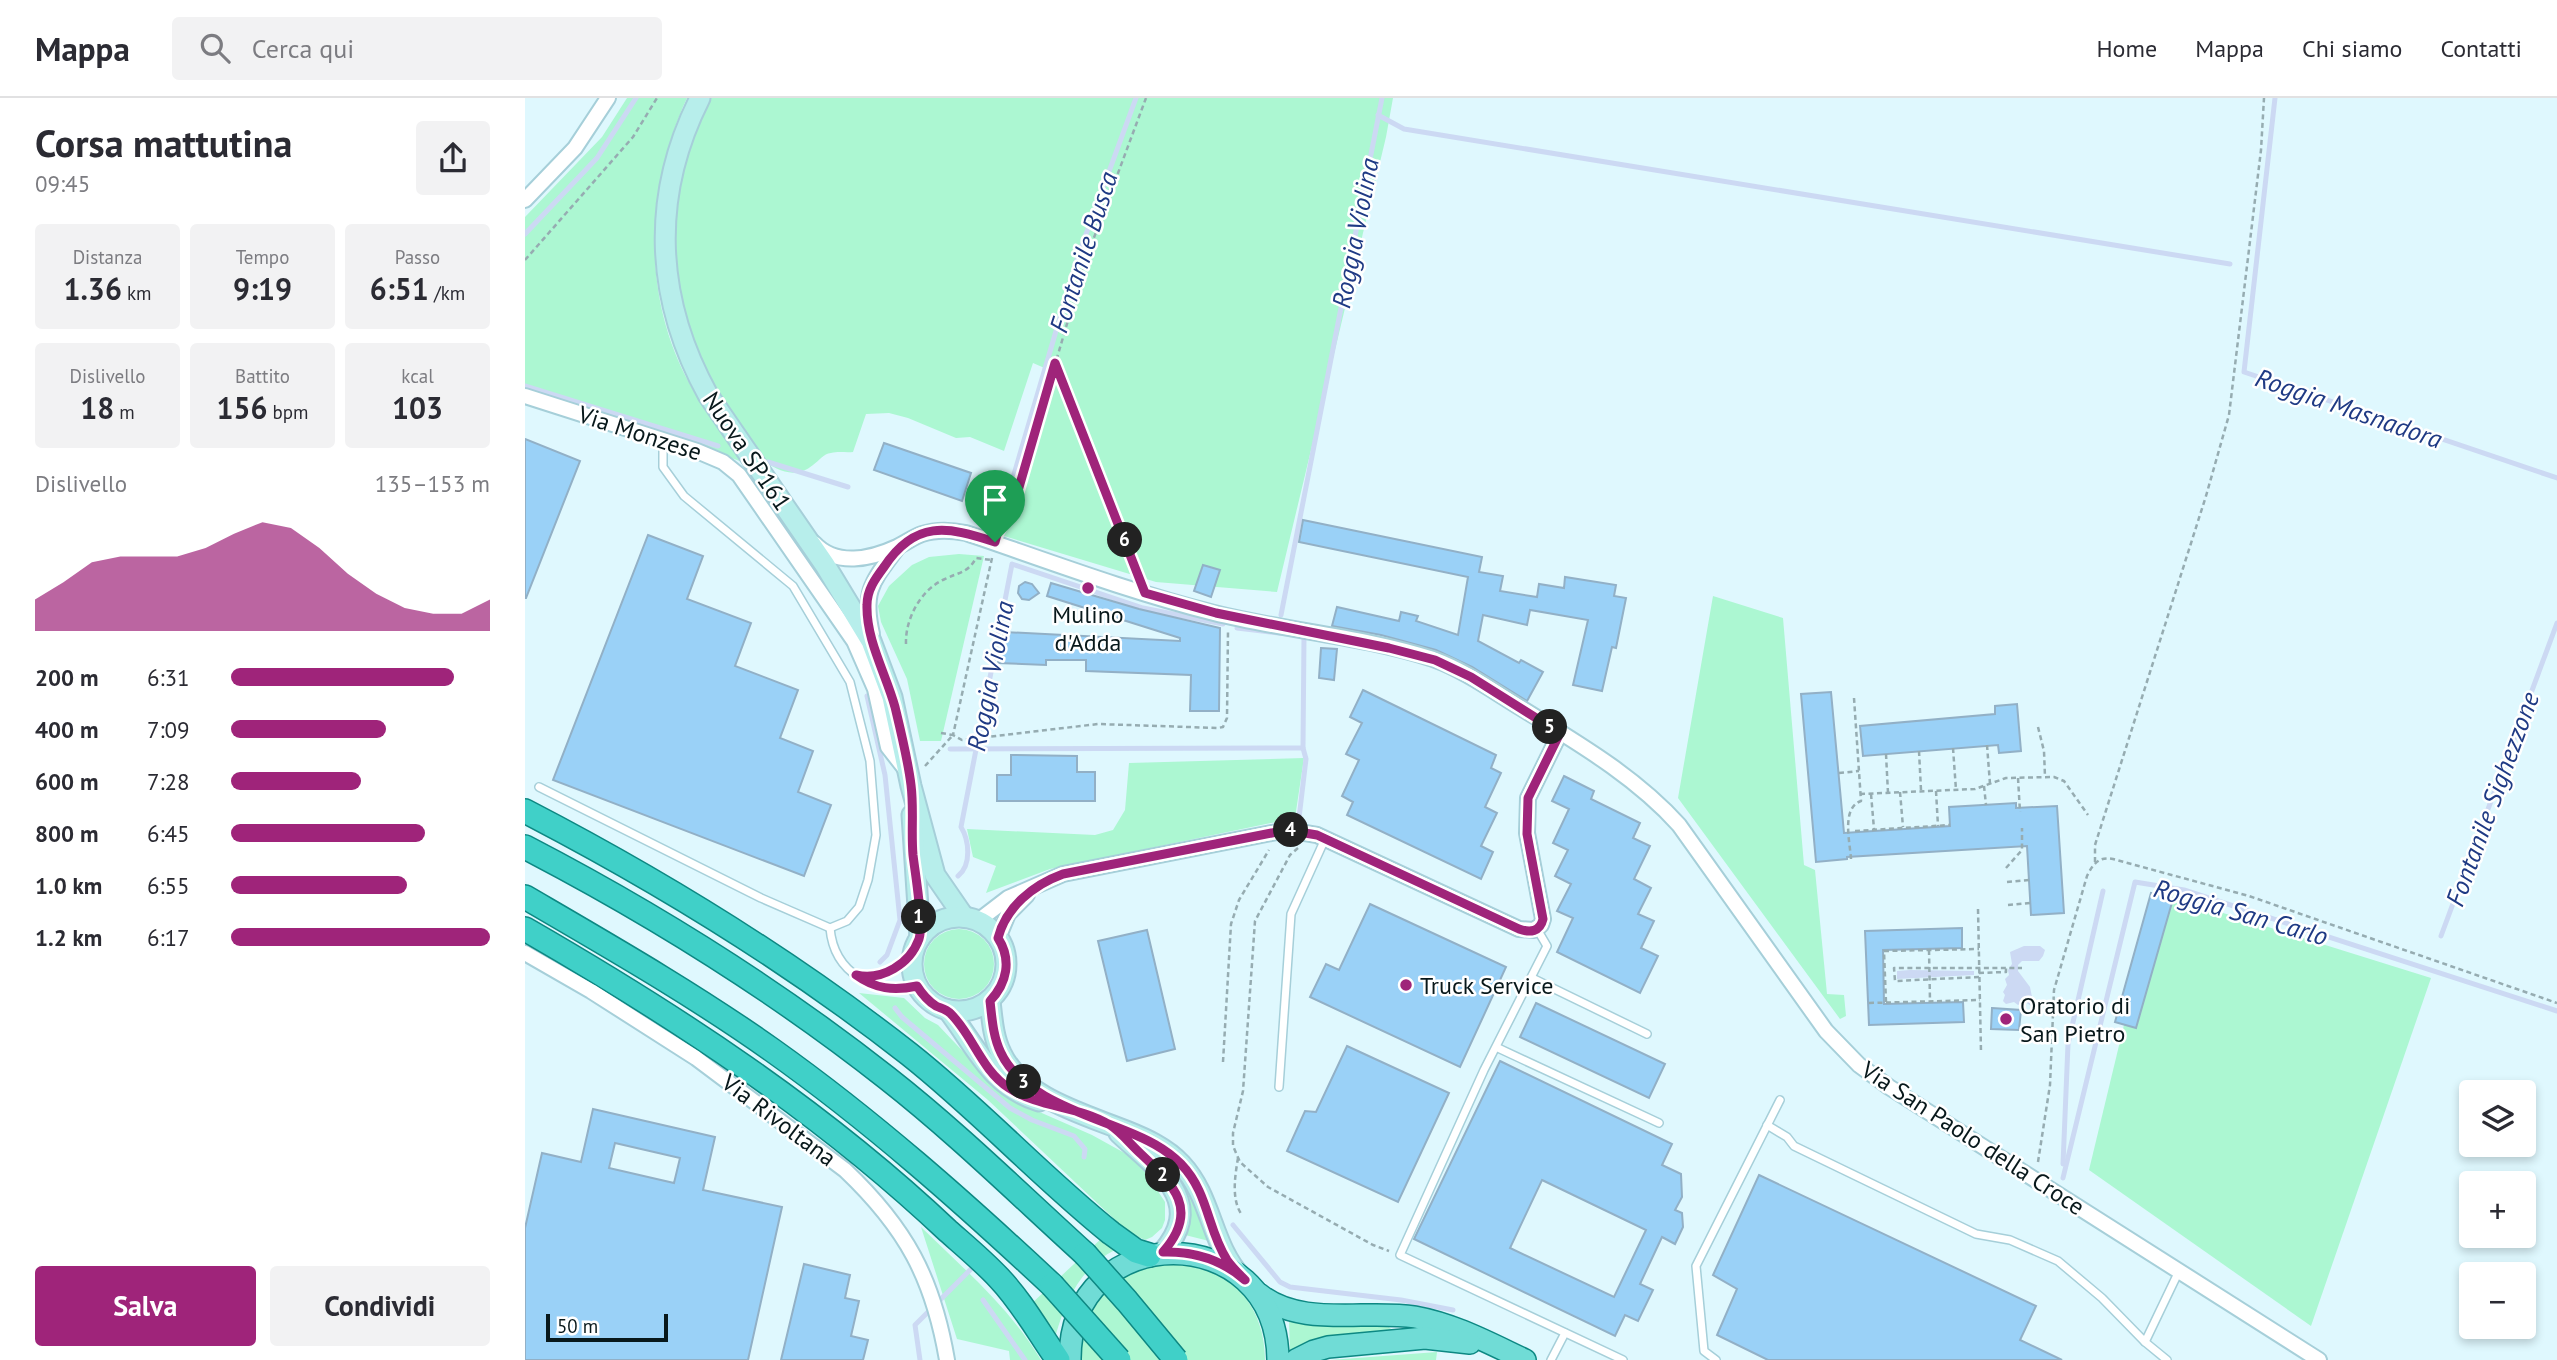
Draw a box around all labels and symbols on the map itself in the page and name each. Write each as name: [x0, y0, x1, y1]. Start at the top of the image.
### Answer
water label: Roggia Violina: [1324, 155, 1386, 311]
water label: Fontanile Busca: [1041, 167, 1125, 337]
water label: Roggia Masnadora: [2251, 361, 2447, 456]
street label: Nuova SP161: [696, 386, 798, 516]
street label: Via Monzese: [573, 398, 706, 468]
pin: [965, 470, 1025, 542]
pin: 6: [1107, 522, 1143, 558]
marker: Mulino d'Adda: [1080, 580, 1096, 596]
water label: Roggia Violina: [959, 598, 1021, 754]
place label: Mulino d'Adda: [1052, 599, 1124, 658]
water label: Fontanile Sighezzone: [2438, 687, 2546, 911]
pin: 5: [1532, 710, 1567, 744]
pin: 4: [1273, 812, 1309, 848]
water label: Roggia San Carlo: [2150, 871, 2332, 953]
pin: 1: [901, 900, 937, 934]
place label: Truck Service: [1420, 970, 1553, 1001]
marker: Truck Service: [1398, 977, 1414, 993]
place label: Oratorio di San Pietro: [2020, 990, 2130, 1049]
marker: Oratorio di San Pietro: [1998, 1011, 2014, 1027]
street label: Via San Paolo della Croce: [1855, 1054, 2091, 1222]
pin: 3: [1007, 1065, 1041, 1100]
street label: Via Rivoltana: [715, 1066, 842, 1173]
pin: 2: [1145, 1158, 1181, 1192]
scale bar: [546, 1311, 669, 1343]

